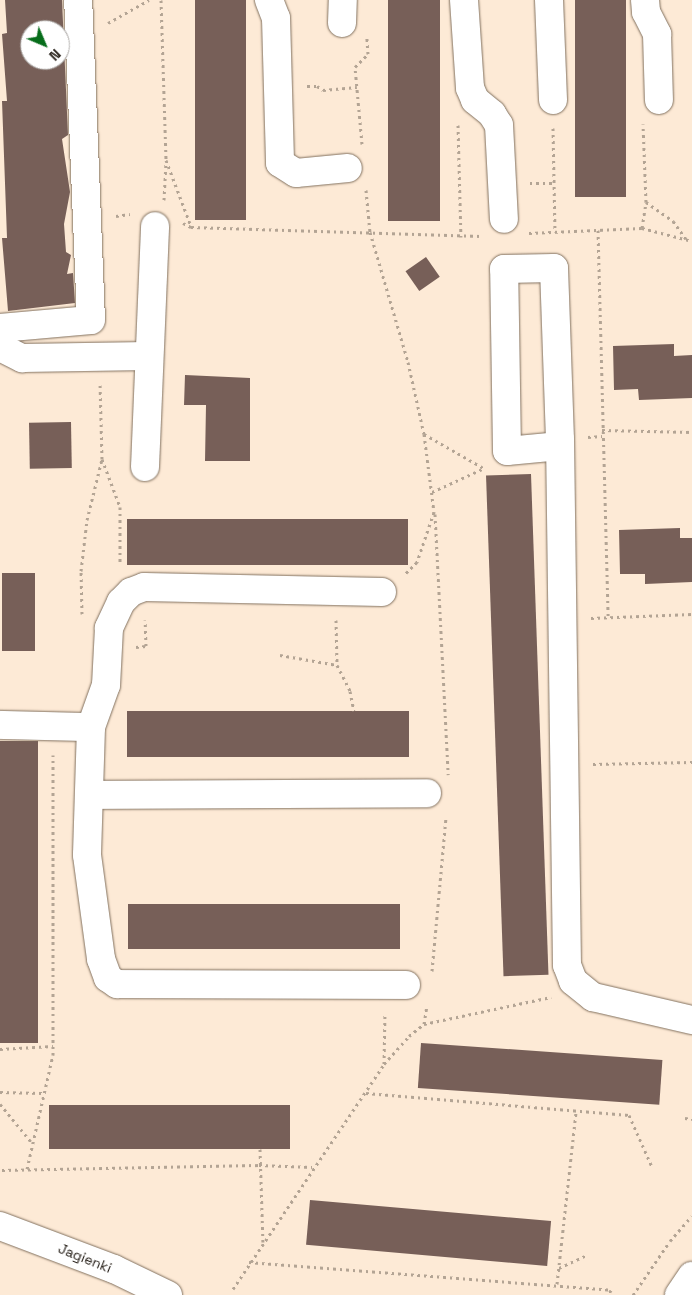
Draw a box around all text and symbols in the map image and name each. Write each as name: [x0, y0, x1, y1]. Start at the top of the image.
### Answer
north arrow: [20, 20, 70, 70]
text: N: [45, 45, 65, 65]
street label: Jagienki: [56, 1240, 114, 1276]

